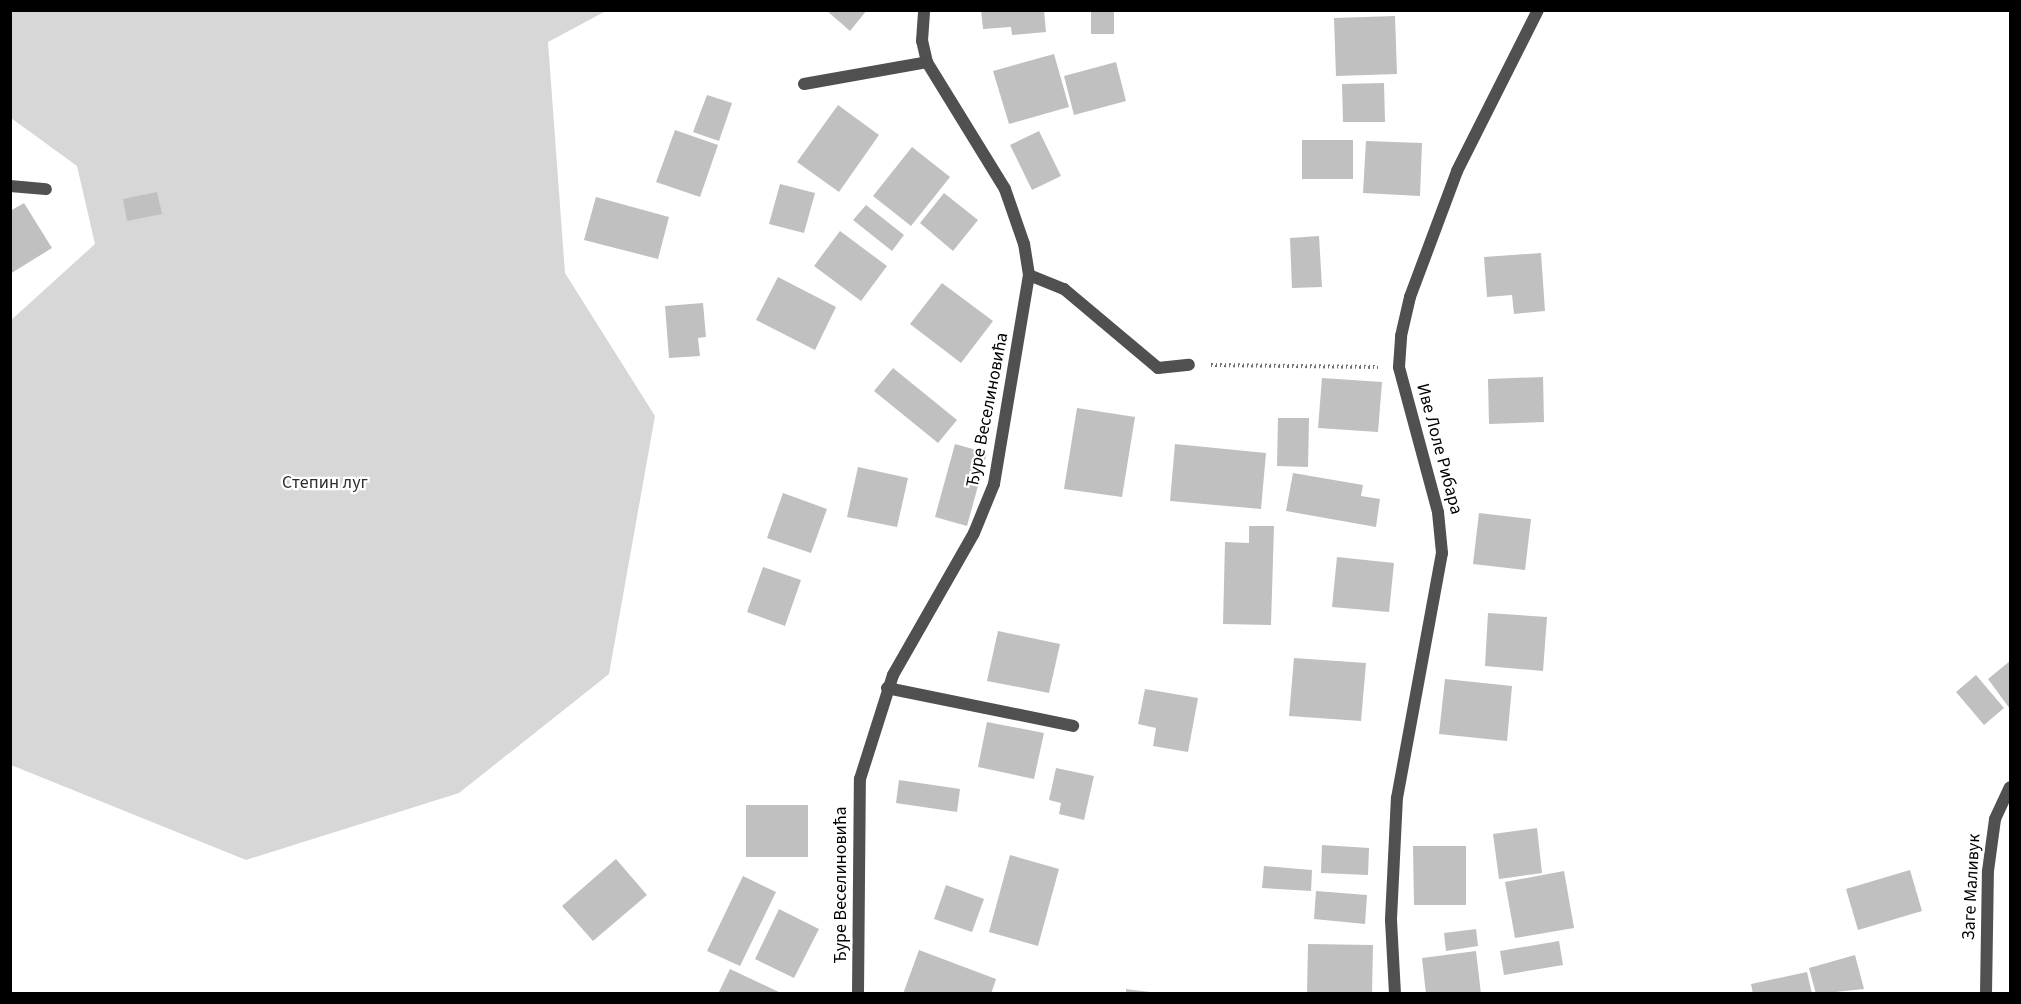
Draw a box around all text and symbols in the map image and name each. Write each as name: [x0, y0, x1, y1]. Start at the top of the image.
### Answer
street label: Ђуре Веселиновића: [962, 331, 1014, 489]
street label: Иве Лоле Рибара: [1411, 381, 1467, 517]
park label: Степин луг: [282, 472, 368, 494]
street label: Ђуре Веселиновића: [830, 806, 852, 964]
street label: Заге Маливук: [1958, 833, 1986, 941]

